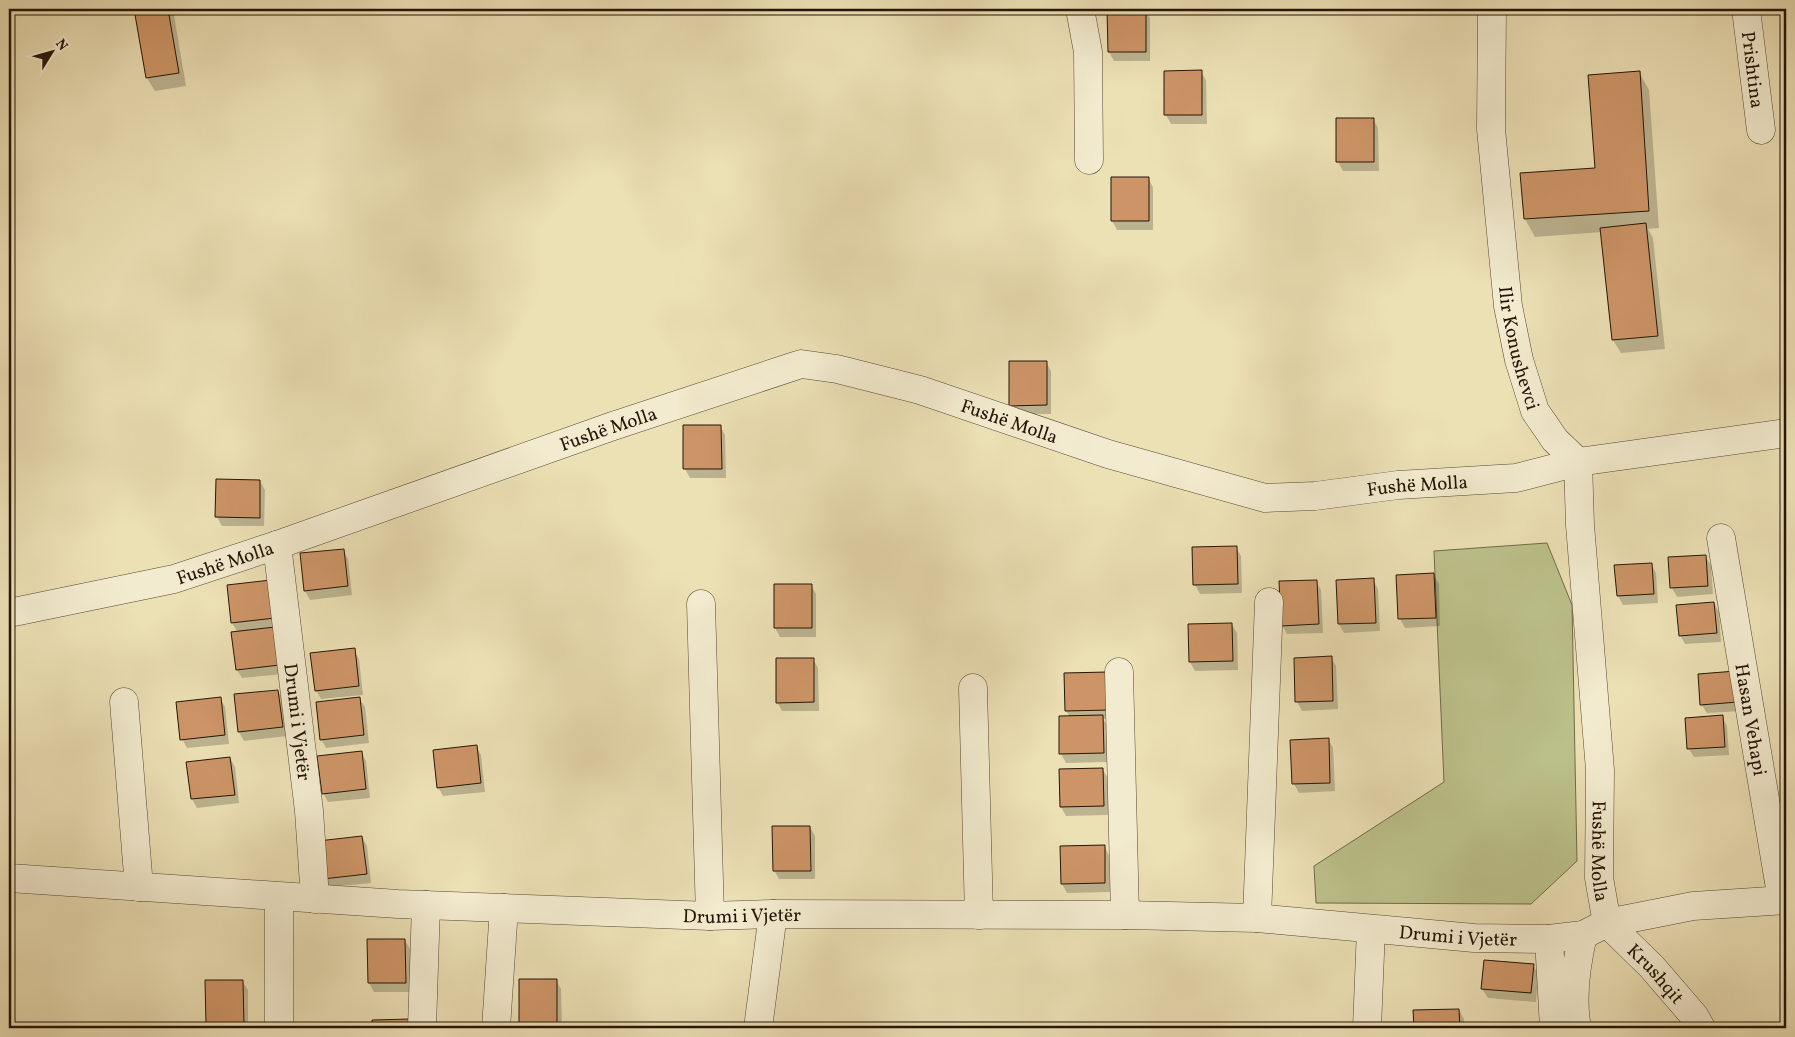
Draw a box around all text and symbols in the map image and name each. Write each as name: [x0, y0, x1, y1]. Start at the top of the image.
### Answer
north arrow: [28, 28, 78, 78]
street label: Prishtina: [1734, 30, 1769, 110]
text: N: [51, 35, 72, 55]
street label: Ilir Konushevci: [1491, 285, 1545, 414]
street label: Fushë Molla: [957, 394, 1061, 451]
street label: Fushë Molla: [557, 401, 661, 459]
street label: Fushë Molla: [1366, 470, 1469, 504]
street label: Fushë Molla: [173, 536, 278, 592]
street label: Drumi i Vjetër: [276, 662, 316, 782]
street label: Hasan Vehapi: [1727, 662, 1772, 778]
street label: Fushë Molla: [1584, 800, 1614, 904]
street label: Drumi i Vjetër: [682, 903, 801, 931]
street label: Drumi i Vjetër: [1398, 920, 1517, 954]
street label: Krushqit: [1621, 939, 1690, 1011]

